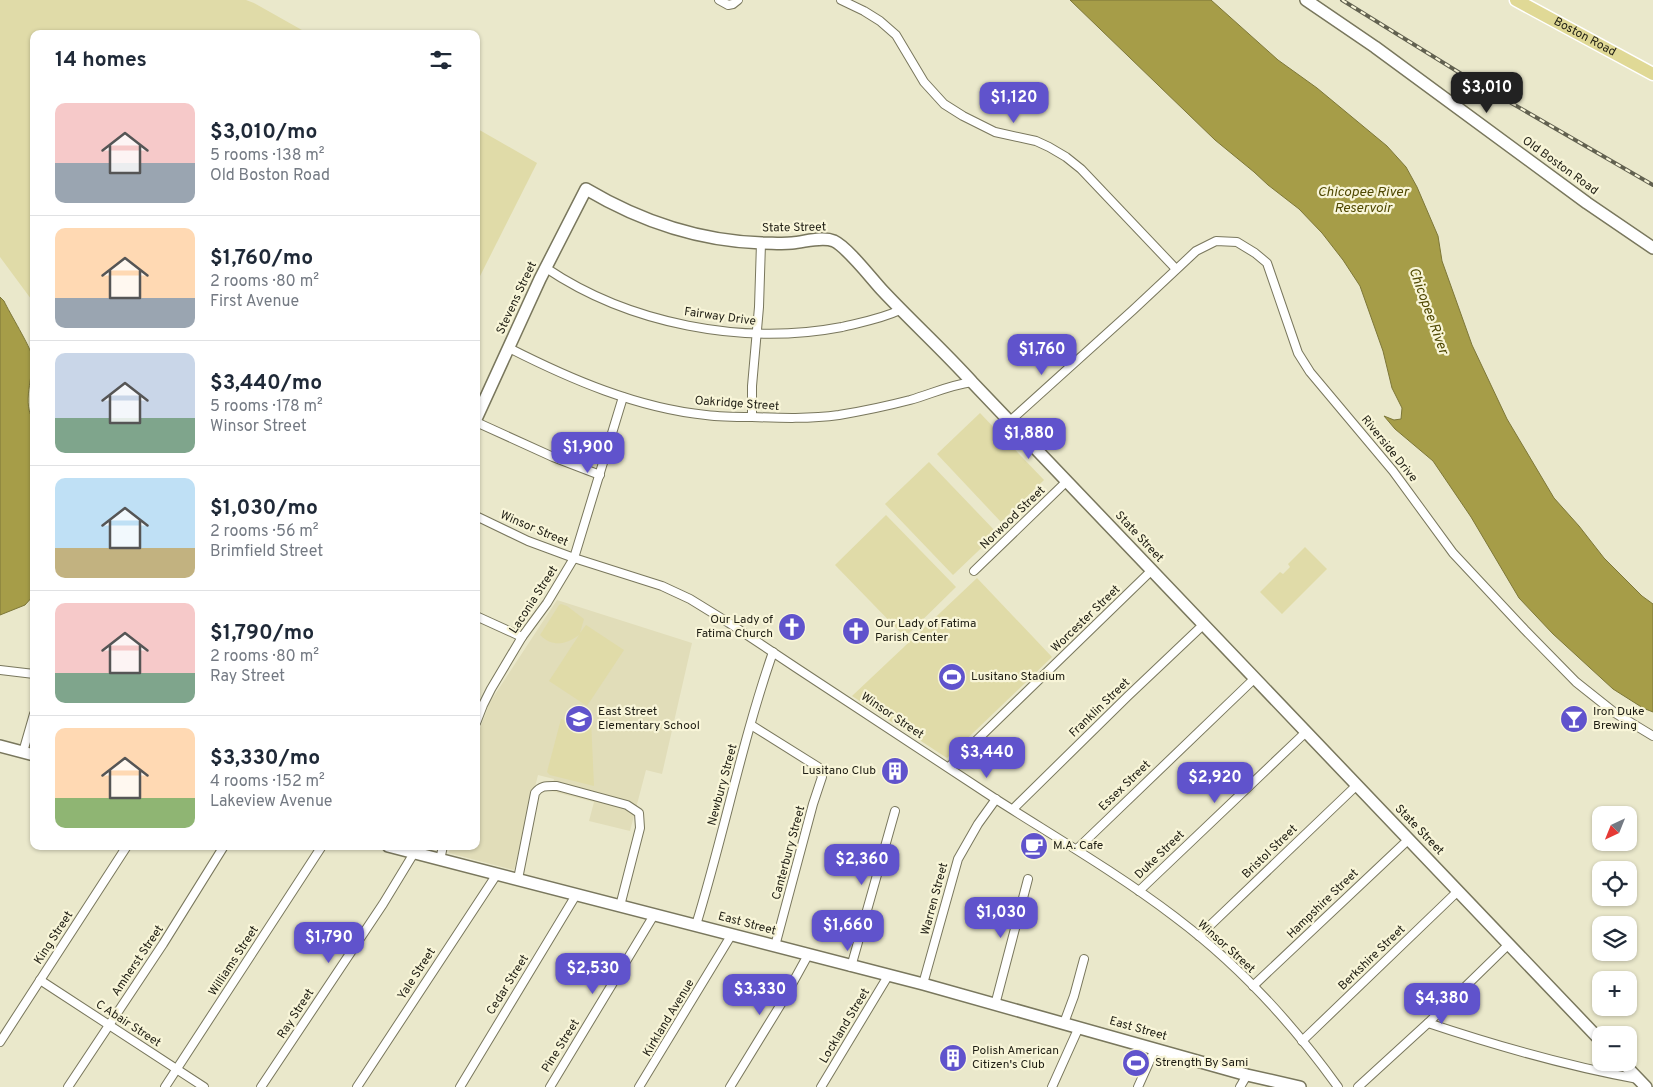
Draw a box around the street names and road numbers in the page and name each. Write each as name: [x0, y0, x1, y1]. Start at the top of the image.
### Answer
street label: Boston Road: [1551, 14, 1619, 60]
street label: Old Boston Road: [1519, 133, 1601, 199]
street label: State Street: [762, 219, 826, 237]
street label: Stevens Street: [493, 259, 541, 337]
street label: Fairway Drive: [683, 304, 757, 330]
street label: Oakridge Street: [694, 393, 780, 415]
street label: Riverside Drive: [1357, 412, 1421, 486]
street label: Norwood Street: [977, 483, 1049, 553]
street label: Winsor Street: [497, 507, 571, 551]
street label: State Street: [1111, 508, 1167, 566]
street label: Laconia Street: [506, 563, 562, 637]
street label: Worcester Street: [1048, 582, 1124, 656]
street label: Franklin Street: [1066, 675, 1134, 741]
street label: Winsor Street: [857, 689, 927, 743]
street label: Newbury Street: [704, 742, 742, 828]
street label: Essex Street: [1096, 757, 1154, 815]
street label: State Street: [1391, 801, 1447, 859]
street label: Canterbury Street: [769, 804, 809, 902]
street label: Bristol Street: [1239, 822, 1301, 882]
street label: Duke Street: [1132, 827, 1188, 883]
street label: Warren Street: [918, 861, 952, 937]
street label: Hampshire Street: [1284, 866, 1362, 942]
street label: King Street: [31, 908, 77, 968]
street label: East Street: [716, 909, 778, 939]
street label: Winsor Street: [1194, 917, 1258, 977]
street label: Amherst Street: [108, 922, 168, 1000]
street label: Berkshire Street: [1335, 922, 1409, 994]
street label: Williams Street: [205, 923, 263, 999]
street label: Yale Street: [394, 945, 440, 1003]
street label: Cedar Street: [483, 952, 533, 1018]
street label: Kirkland Avenue: [640, 976, 698, 1060]
street label: Lockland Street: [816, 985, 874, 1067]
street label: Ray Street: [274, 986, 318, 1042]
street label: C Abair Street: [92, 997, 164, 1051]
street label: East Street: [1107, 1013, 1169, 1045]
street label: Pine Street: [538, 1016, 584, 1076]

